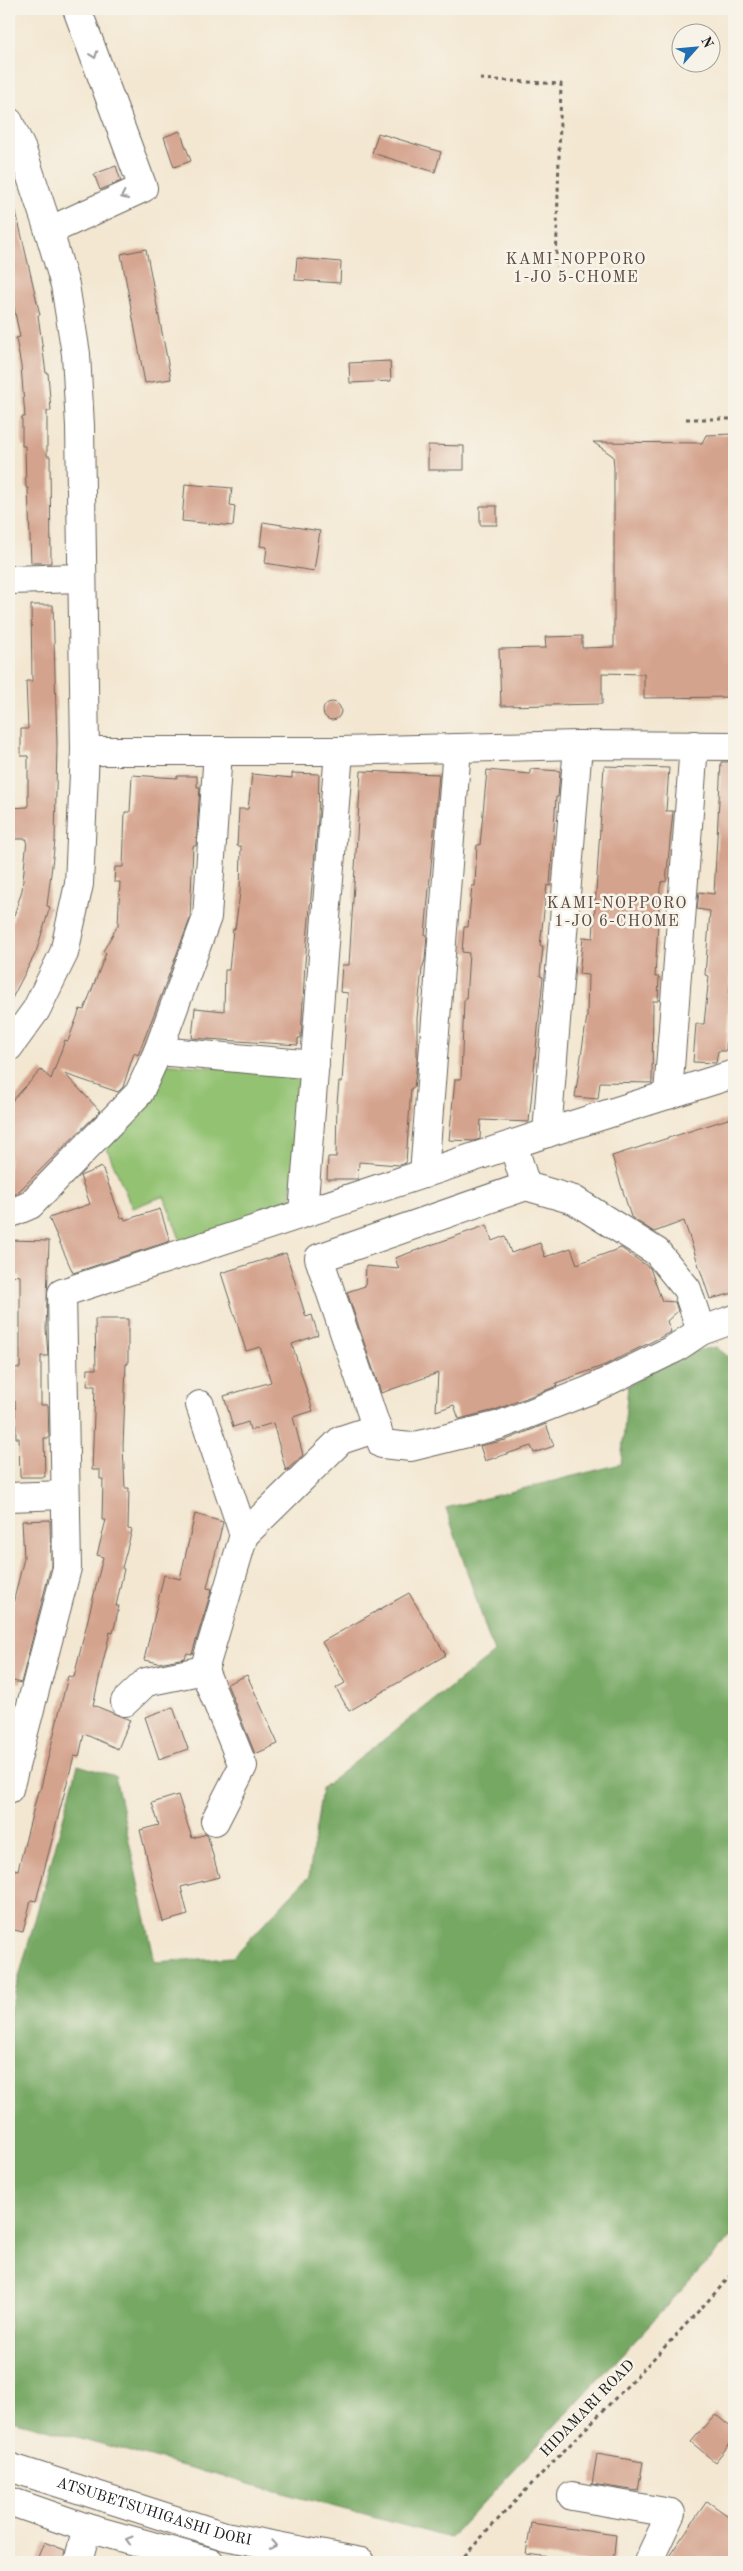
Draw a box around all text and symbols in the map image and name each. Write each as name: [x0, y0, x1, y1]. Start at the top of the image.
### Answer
north arrow: [670, 22, 720, 72]
text: N: [698, 35, 715, 51]
one-way arrow: [88, 50, 98, 58]
one-way arrow: [120, 190, 129, 201]
district label: KAMI-NOPPORO 1-JO 5-CHOME: [505, 252, 647, 286]
district label: KAMI-NOPPORO 1-JO 6-CHOME: [546, 896, 688, 930]
street label: HIDAMARI ROAD: [538, 2358, 638, 2460]
street label: ATSUBETSUHIGASHI DORI: [55, 2475, 253, 2548]
one-way arrow: [126, 2536, 134, 2546]
one-way arrow: [269, 2540, 278, 2550]

